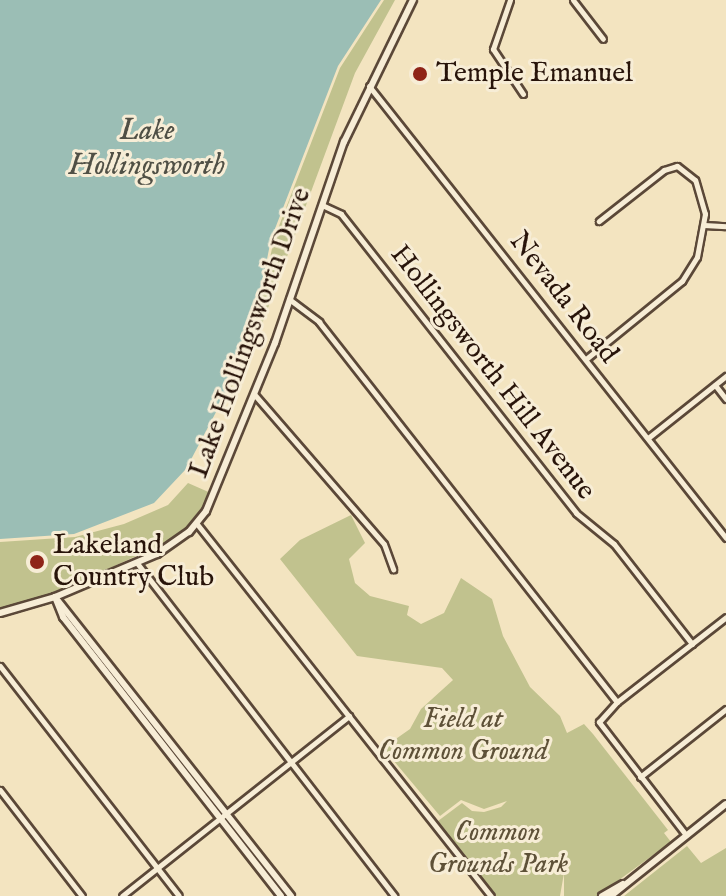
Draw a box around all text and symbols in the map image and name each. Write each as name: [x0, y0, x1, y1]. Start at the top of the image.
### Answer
place label: Temple Emanuel: [436, 57, 633, 91]
marker: Temple Emanuel: [411, 65, 429, 83]
water label: Lake Hollingsworth: [69, 113, 225, 184]
street label: Lake Hollingsworth Drive: [183, 183, 319, 483]
street label: Nevada Road: [501, 226, 625, 370]
street label: Hollingsworth Hill Avenue: [382, 239, 602, 507]
place label: Lakeland Country Club: [53, 529, 214, 595]
marker: Lakeland Country Club: [28, 553, 46, 571]
park label: Field at Common Ground: [378, 703, 548, 769]
park label: Common Grounds Park: [428, 816, 568, 882]

